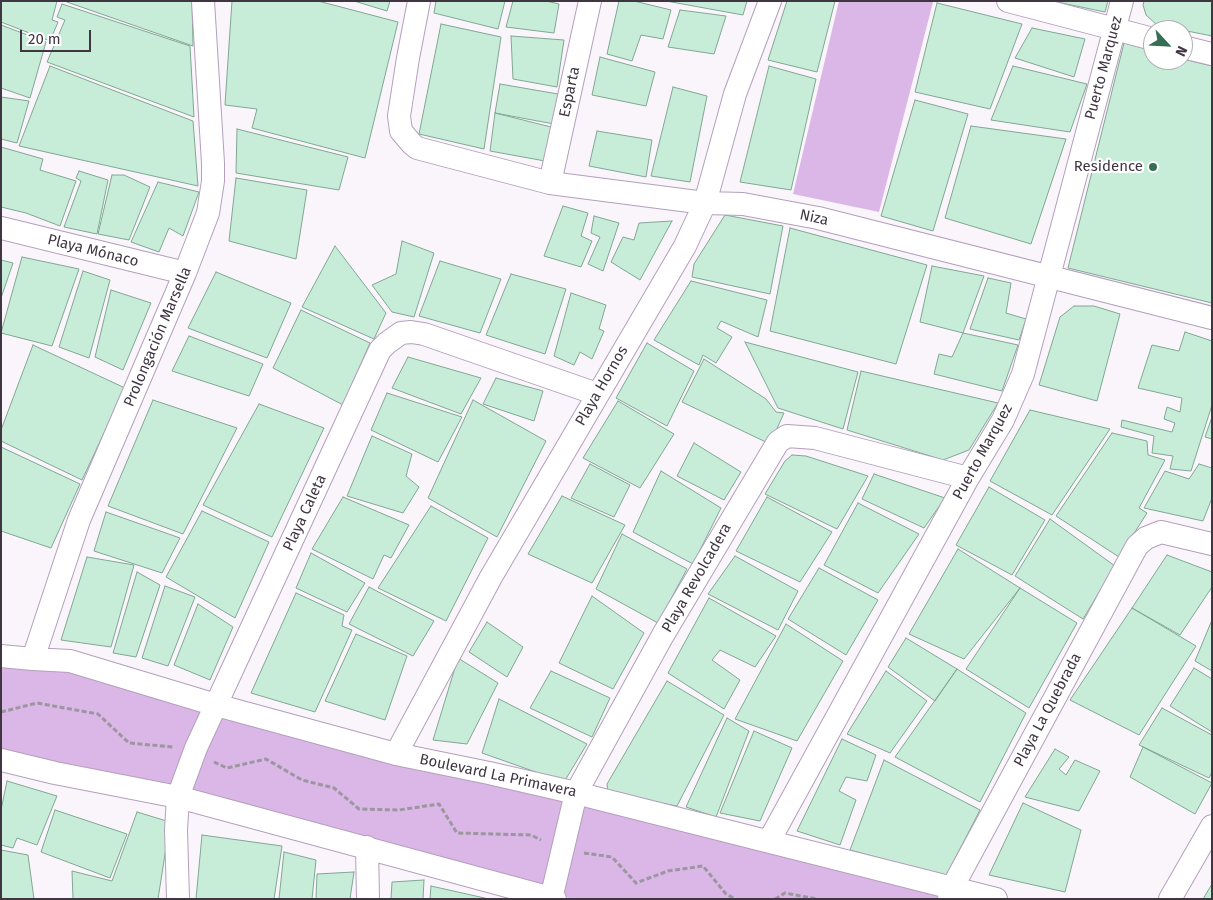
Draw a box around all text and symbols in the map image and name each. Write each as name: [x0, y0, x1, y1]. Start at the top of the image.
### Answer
street label: Puerto Marquez: [1082, 14, 1126, 122]
scale bar: [22, 20, 94, 52]
north arrow: [1143, 20, 1193, 70]
text: 20 m: [28, 30, 61, 48]
text: N: [1171, 43, 1191, 59]
street label: Esparta: [556, 65, 584, 119]
place label: Residence: [1074, 158, 1143, 176]
marker: Residence: [1147, 161, 1159, 173]
street label: Niza: [798, 206, 830, 230]
street label: Playa Mónaco: [46, 231, 140, 271]
street label: Prolongación Marsella: [120, 264, 196, 410]
street label: Playa Hornos: [572, 343, 632, 429]
street label: Puerto Marquez: [949, 401, 1017, 503]
street label: Playa Caleta: [279, 472, 331, 554]
street label: Playa Revolcadera: [658, 520, 736, 636]
street label: Playa La Quebrada: [1010, 650, 1086, 770]
street label: Boulevard La Primavera: [418, 751, 578, 801]

